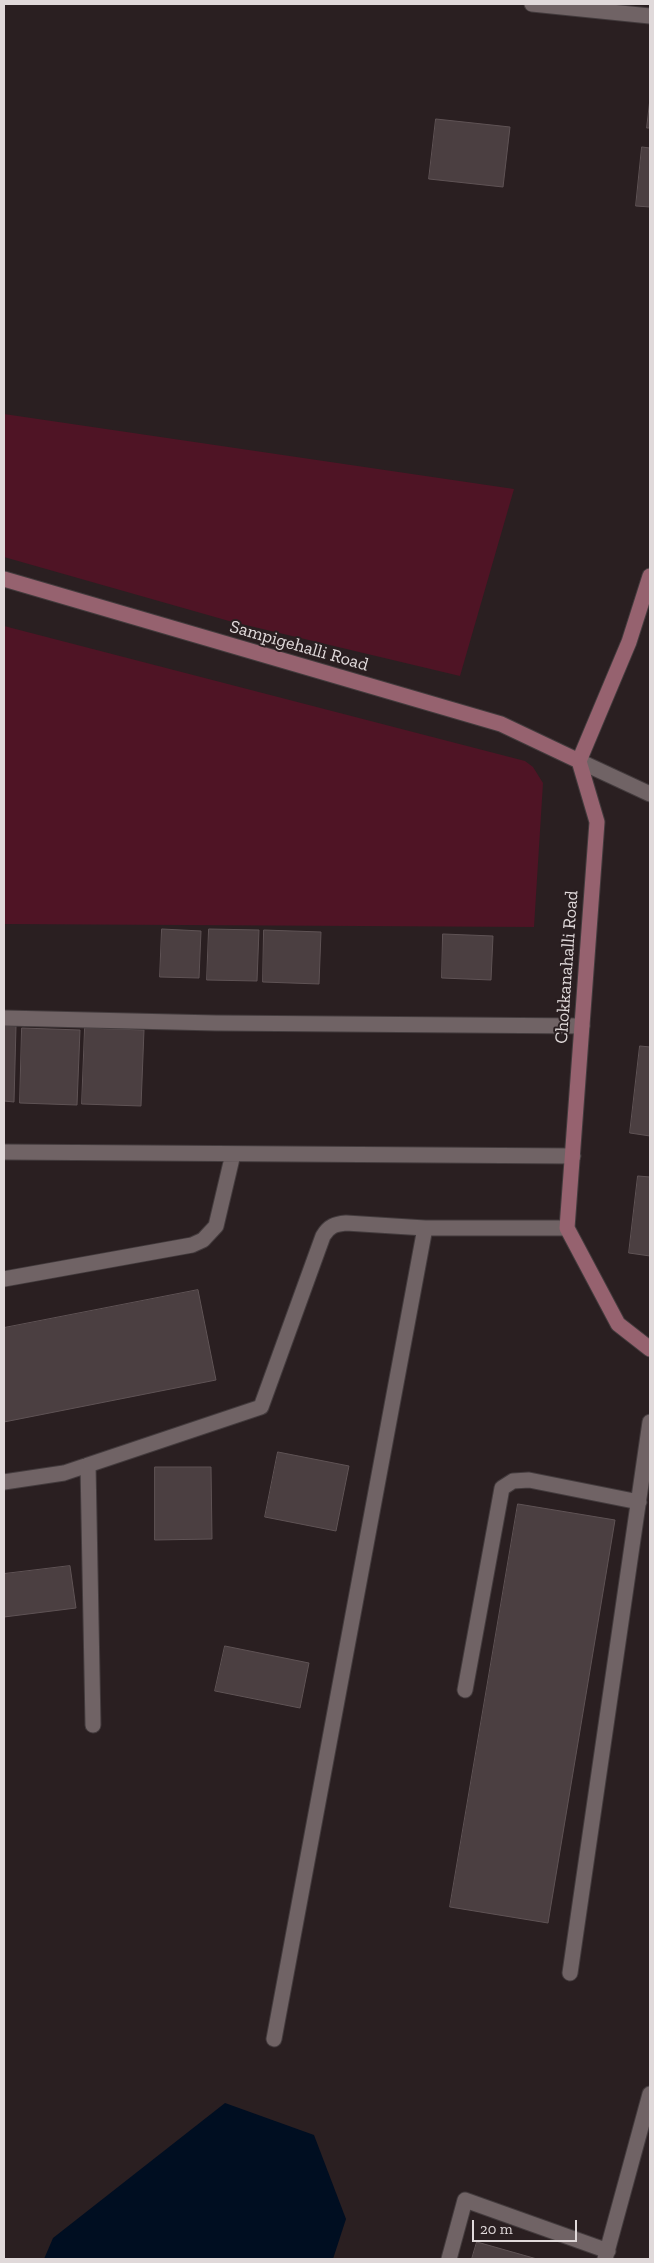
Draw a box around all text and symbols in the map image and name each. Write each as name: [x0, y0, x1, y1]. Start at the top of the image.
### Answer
street label: Sampigehalli Road: [227, 616, 371, 676]
street label: Chokkanahalli Road: [551, 890, 583, 1044]
scale bar: [474, 2210, 579, 2242]
text: 20 m: [480, 2220, 513, 2238]

